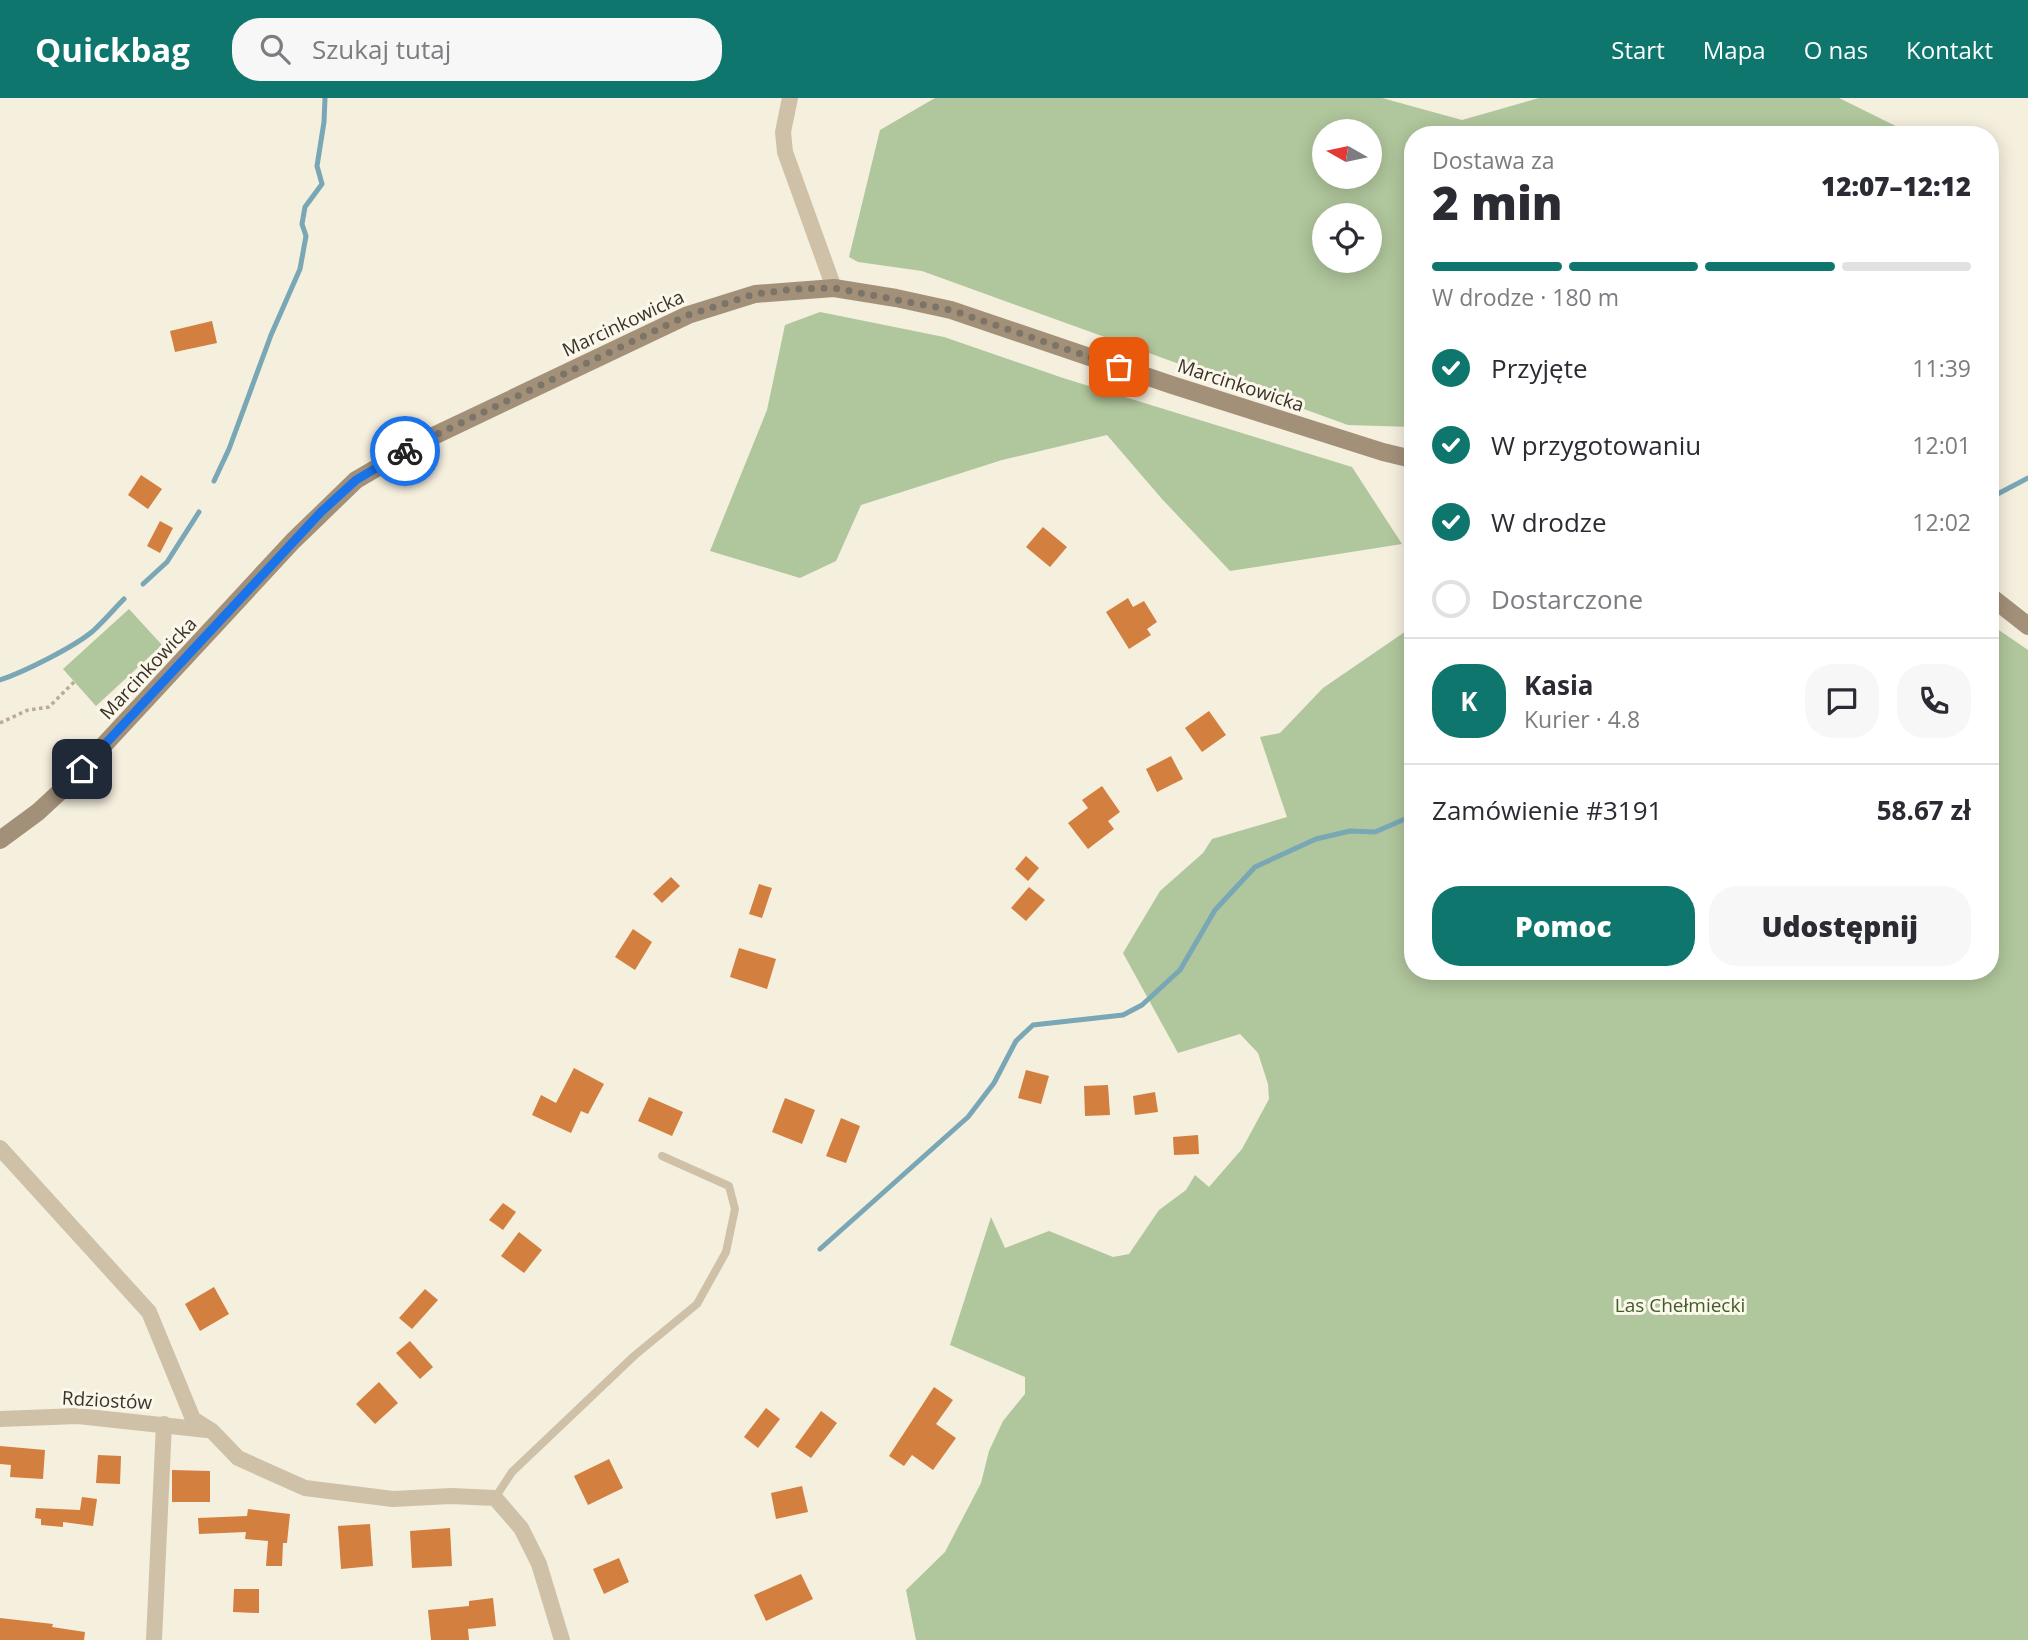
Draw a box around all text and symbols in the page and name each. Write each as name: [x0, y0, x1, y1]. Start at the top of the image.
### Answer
search box: [232, 18, 722, 81]
text: Quickbag: [35, 27, 190, 72]
icon: search: [256, 30, 294, 68]
text: Szukaj tutaj: [312, 31, 451, 67]
text: Start: [1611, 33, 1665, 66]
text: Mapa: [1703, 33, 1766, 66]
text: O nas: [1804, 33, 1868, 66]
text: Kontakt: [1906, 33, 1993, 66]
north arrow: [1312, 119, 1382, 189]
map controls: [1312, 119, 1382, 273]
text: Dostawa za: [1432, 144, 1555, 176]
text: 12:07–12:12: [1821, 168, 1971, 204]
text: 2 min: [1432, 171, 1563, 233]
button: locate: [1312, 203, 1382, 273]
text: W drodze · 180 m: [1432, 281, 1619, 313]
street label: Marcinkowicka: [558, 283, 688, 363]
pin: [1089, 337, 1149, 397]
icon: bag: [1100, 348, 1138, 386]
icon: check: [1432, 349, 1470, 387]
text: Przyjęte: [1491, 350, 1588, 386]
street label: Marcinkowicka: [1174, 352, 1308, 418]
text: 11:39: [1912, 352, 1971, 384]
courier: [370, 416, 440, 486]
icon: check: [1432, 426, 1470, 464]
text: W przygotowaniu: [1491, 427, 1701, 463]
text: 12:01: [1912, 429, 1971, 461]
icon: bike: [386, 432, 424, 470]
icon: check: [1432, 503, 1470, 541]
text: W drodze: [1491, 504, 1607, 540]
text: 12:02: [1912, 506, 1971, 538]
text: Dostarczone: [1491, 581, 1643, 617]
street label: Marcinkowicka: [94, 611, 202, 725]
button: chat: [1805, 664, 1879, 738]
button: phone: [1897, 664, 1971, 738]
text: Kasia: [1524, 667, 1594, 703]
text: K: [1460, 683, 1478, 719]
text: Kurier · 4.8: [1524, 703, 1640, 735]
pin: [52, 739, 112, 799]
icon: home: [63, 750, 101, 788]
text: Zamówienie #3191: [1432, 792, 1662, 828]
text: 58.67 zł: [1877, 792, 1971, 828]
button: Pomoc: [1432, 886, 1695, 966]
button: Udostępnij: [1709, 886, 1971, 966]
park label: Las Chełmiecki: [1615, 1292, 1745, 1318]
street label: Rdziostów: [61, 1385, 153, 1415]

